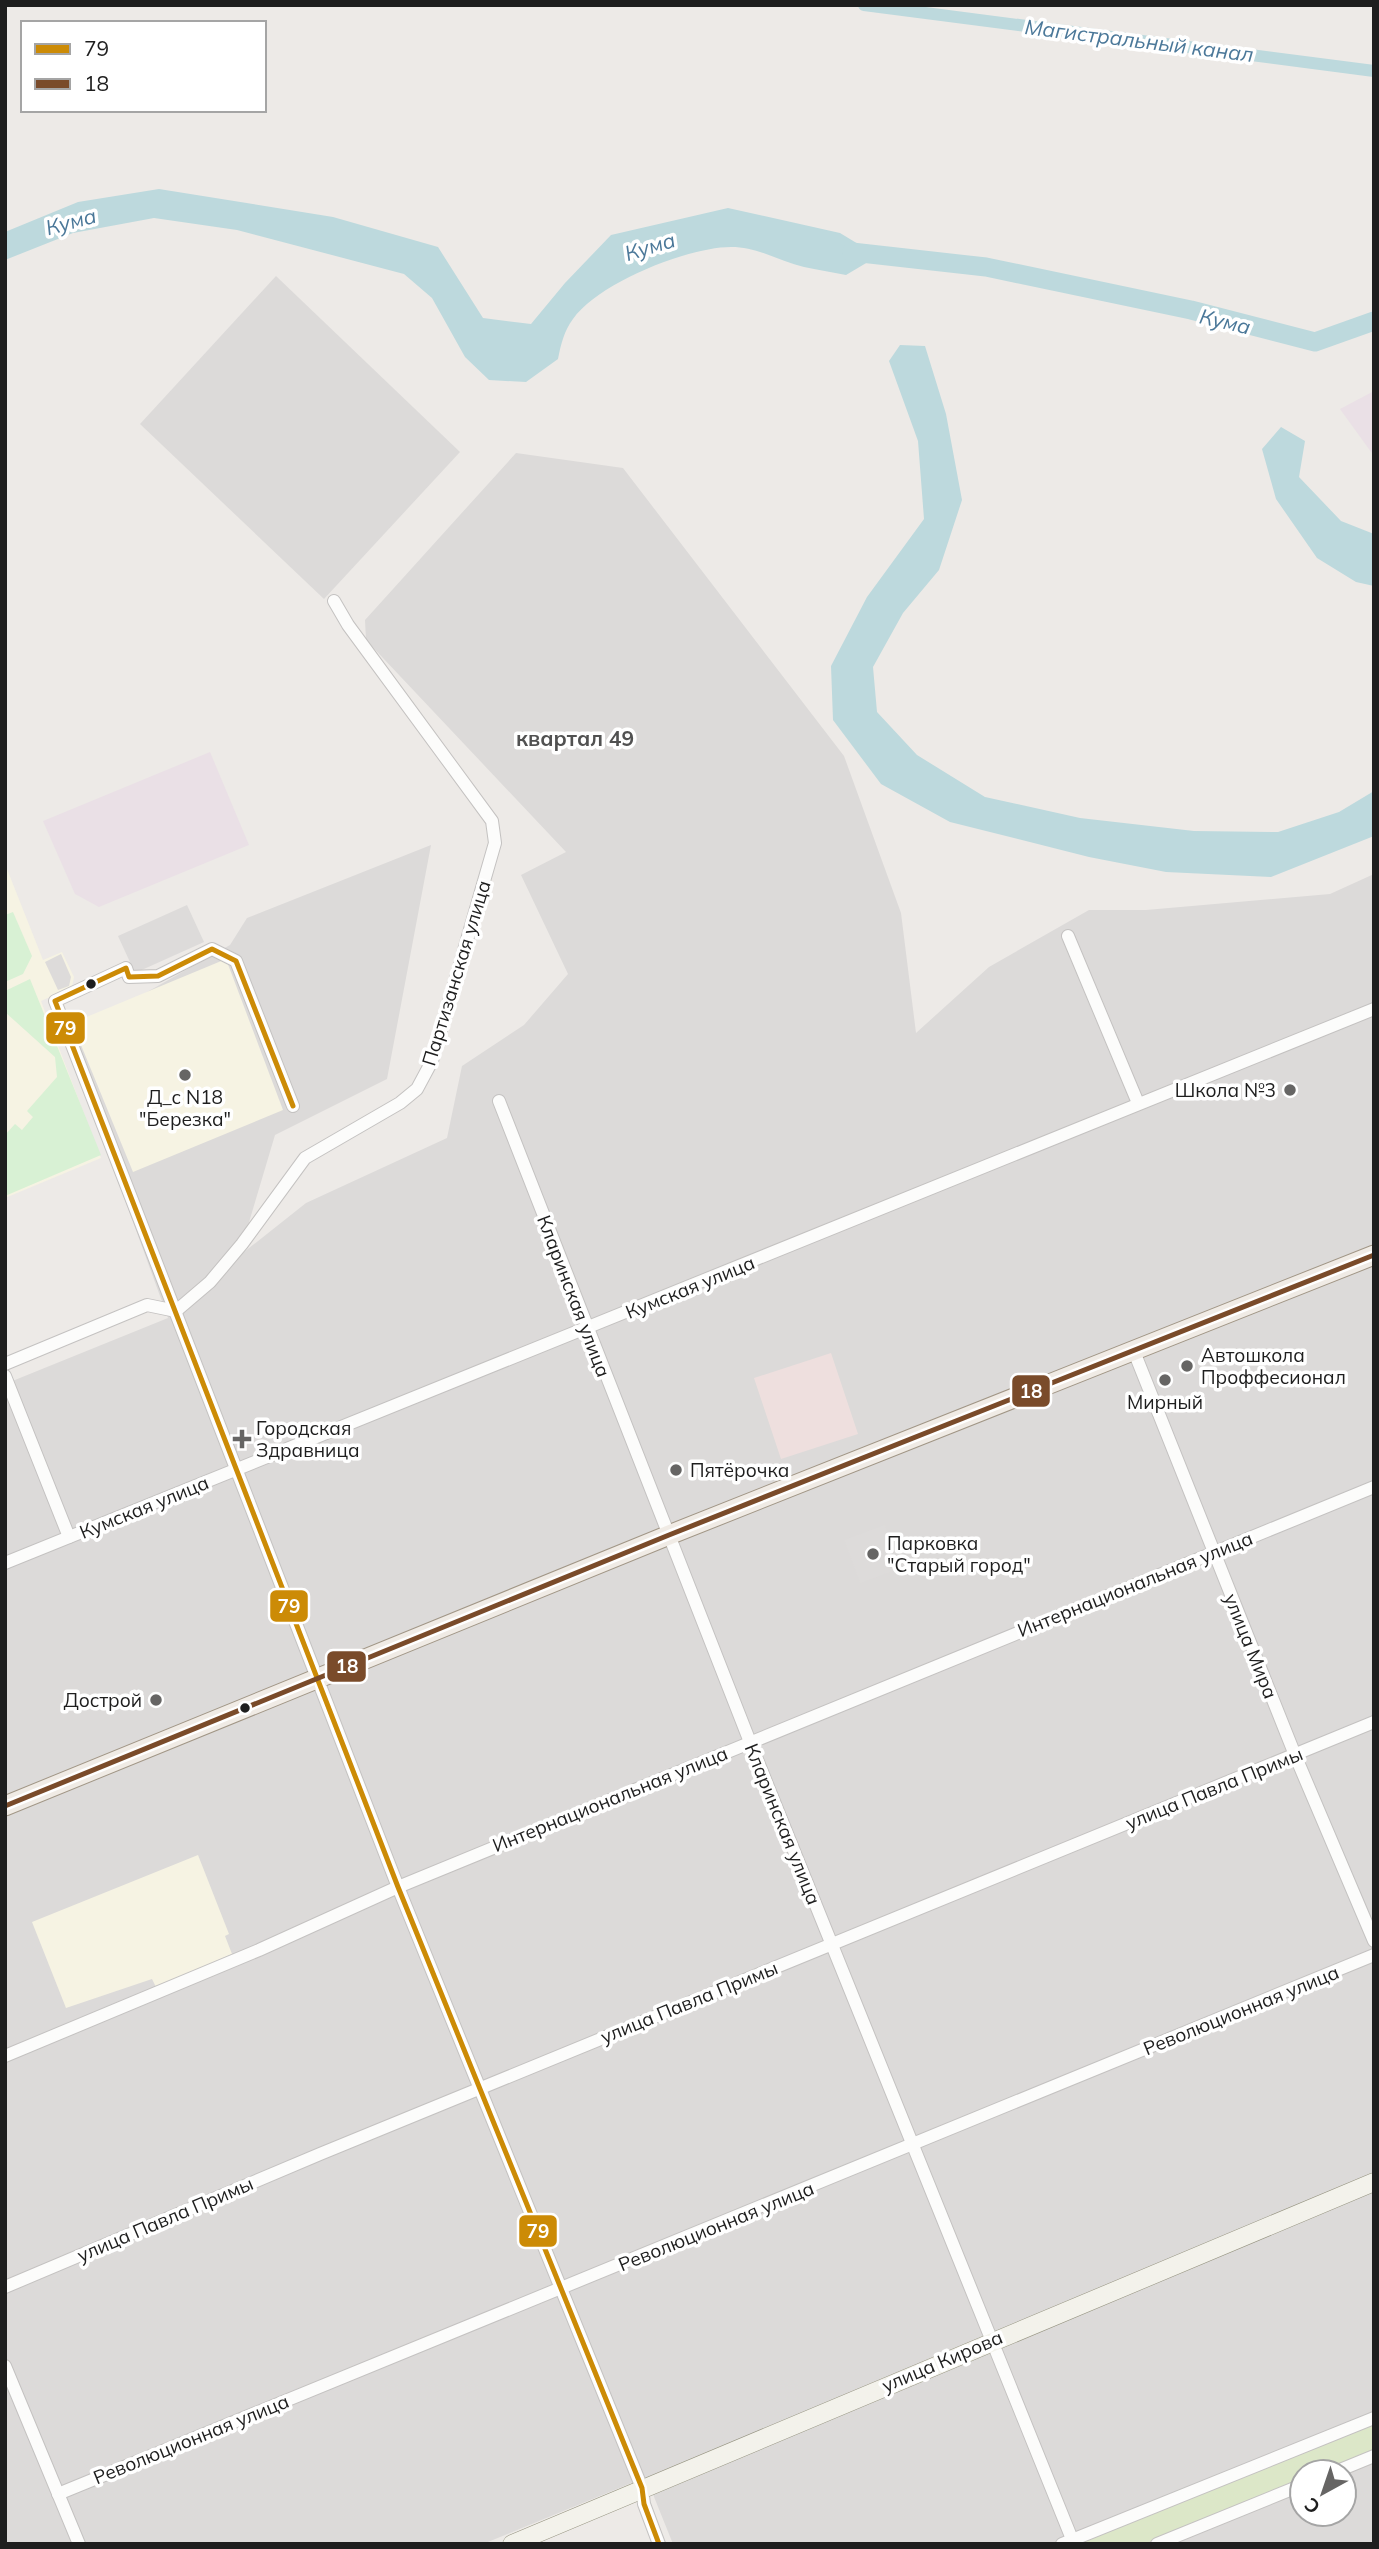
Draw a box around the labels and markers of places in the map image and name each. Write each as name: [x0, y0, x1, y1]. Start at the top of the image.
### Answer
unlabelled marker: [84, 977, 98, 991]
marker: Д_с N18 "Березка": [177, 1067, 193, 1083]
place label: Школа №3: [1175, 1078, 1276, 1102]
marker: Школа №3: [1282, 1082, 1298, 1098]
place label: Д_с N18 "Березка": [139, 1085, 231, 1131]
place label: Автошкола Проффесионал: [1201, 1343, 1346, 1389]
marker: Автошкола Проффесионал: [1179, 1358, 1195, 1374]
marker: Мирный: [1157, 1372, 1173, 1388]
place label: Мирный: [1127, 1390, 1203, 1414]
place label: Городская Здравница: [256, 1416, 360, 1462]
marker: Городская Здравница: [234, 1431, 250, 1447]
place label: Пятёрочка: [690, 1458, 789, 1482]
marker: Пятёрочка: [668, 1462, 684, 1478]
place label: Парковка "Старый город": [887, 1531, 1031, 1577]
marker: Парковка "Старый город": [865, 1546, 881, 1562]
place label: Дострой: [64, 1688, 142, 1712]
marker: Дострой: [148, 1692, 164, 1708]
unlabelled marker: [238, 1701, 252, 1715]

